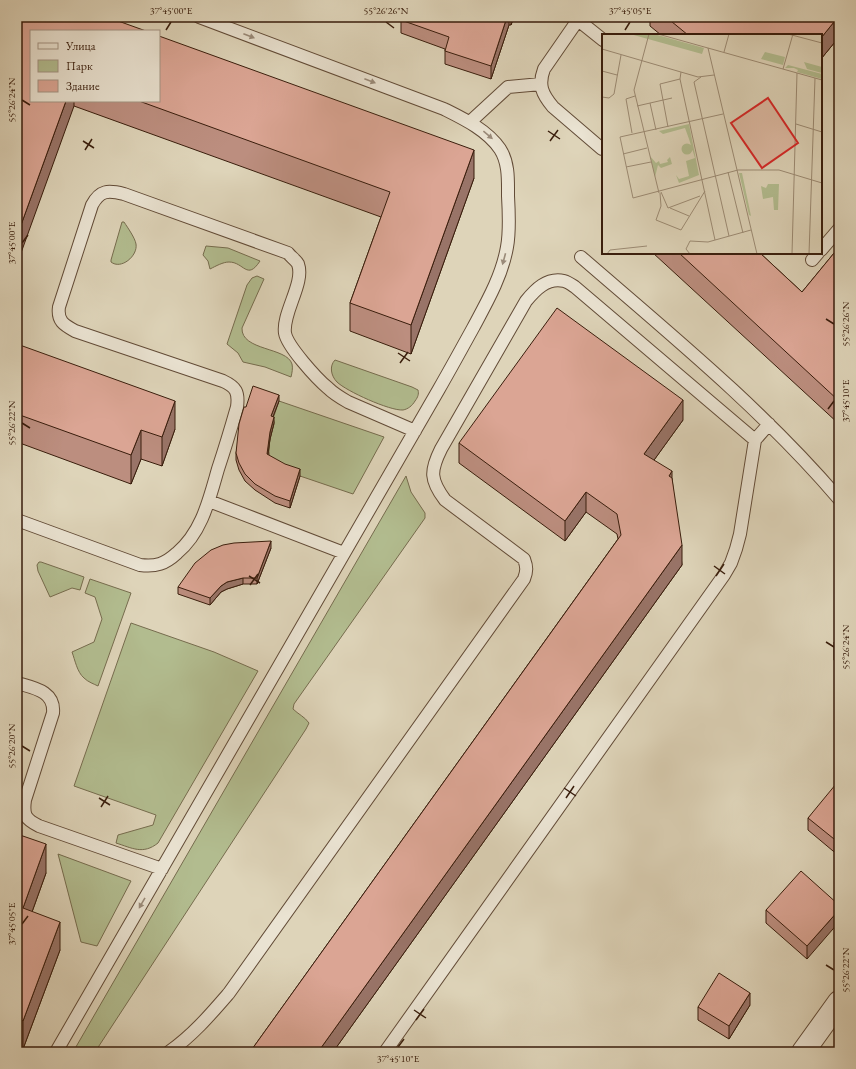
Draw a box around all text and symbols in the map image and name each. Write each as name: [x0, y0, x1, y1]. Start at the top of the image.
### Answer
text: 37°45'00"E: [150, 4, 193, 17]
text: 55°26'26"N: [364, 4, 409, 17]
text: 37°45'05"E: [609, 4, 652, 17]
legend: [30, 30, 160, 102]
one-way arrow: [243, 33, 255, 39]
inset map: [602, 34, 822, 254]
text: Улица: [65, 38, 96, 54]
text: Парк: [66, 58, 93, 74]
text: 55°26'24"N: [5, 77, 18, 122]
text: Здание: [66, 78, 100, 94]
one-way arrow: [365, 79, 377, 85]
one-way arrow: [483, 131, 493, 140]
text: 37°45'00"E: [5, 221, 18, 264]
one-way arrow: [501, 252, 507, 265]
text: 55°26'26"N: [839, 301, 852, 346]
text: 37°45'10"E: [839, 379, 852, 422]
text: 55°26'22"N: [5, 400, 18, 445]
text: 55°26'24"N: [839, 624, 852, 669]
text: 55°26'20"N: [5, 723, 18, 768]
one-way arrow: [139, 897, 146, 909]
text: 37°45'05"E: [5, 902, 18, 945]
text: 55°26'22"N: [839, 947, 852, 992]
text: 37°45'10"E: [377, 1052, 420, 1065]

